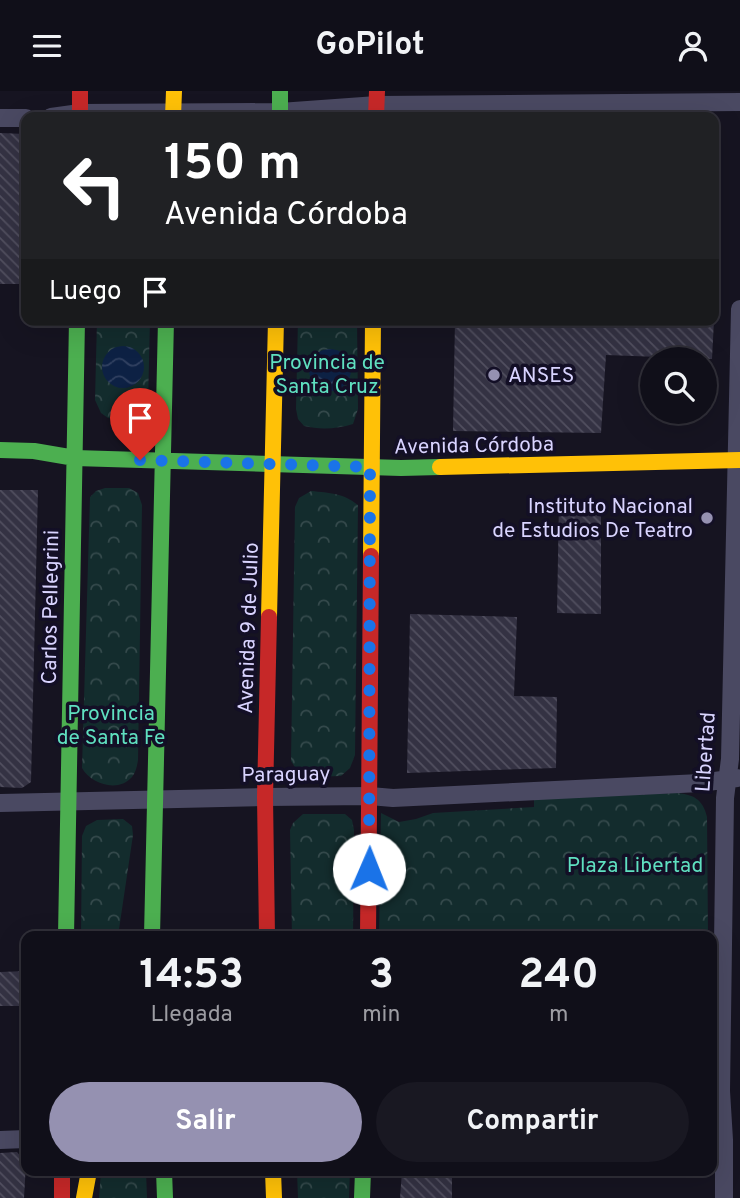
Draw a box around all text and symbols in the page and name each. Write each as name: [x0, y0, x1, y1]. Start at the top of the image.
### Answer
text: GoPilot: [315, 26, 425, 66]
icon: menu: [28, 27, 66, 65]
icon: person: [674, 27, 712, 65]
text: 150 m: [164, 135, 301, 197]
icon: left: [49, 140, 140, 231]
text: Avenida Córdoba: [164, 196, 408, 236]
icon: arrive: [136, 273, 174, 311]
text: Luego: [49, 276, 122, 309]
map controls: [640, 347, 717, 424]
button: search: [640, 347, 717, 424]
park label: Provincia de Santa Cruz: [269, 350, 385, 401]
place label: ANSES: [508, 363, 574, 390]
marker: ANSES: [486, 367, 502, 383]
pin: [110, 388, 170, 460]
icon: arrive: [121, 399, 159, 437]
street label: Avenida Córdoba: [394, 432, 554, 461]
place label: Instituto Nacional de Estudios De Teatro: [492, 494, 693, 545]
marker: Instituto Nacional de Estudios De Teatro: [699, 510, 715, 526]
street label: Carlos Pellegrini: [37, 530, 66, 685]
street label: Avenida 9 de Julio: [233, 542, 266, 714]
park label: Provincia de Santa Fe: [57, 701, 165, 752]
street label: Libertad: [690, 711, 723, 793]
street label: Paraguay: [241, 761, 331, 790]
position arrow: [332, 832, 406, 906]
park label: Plaza Libertad: [567, 853, 703, 880]
text: 14:53: [139, 950, 244, 1003]
text: 3: [369, 950, 394, 1003]
text: 240: [519, 950, 599, 1003]
text: Llegada: [150, 1001, 233, 1030]
text: min: [362, 1001, 400, 1030]
text: m: [549, 1001, 568, 1030]
button: Salir: [49, 1082, 362, 1162]
button: Compartir: [376, 1082, 689, 1162]

